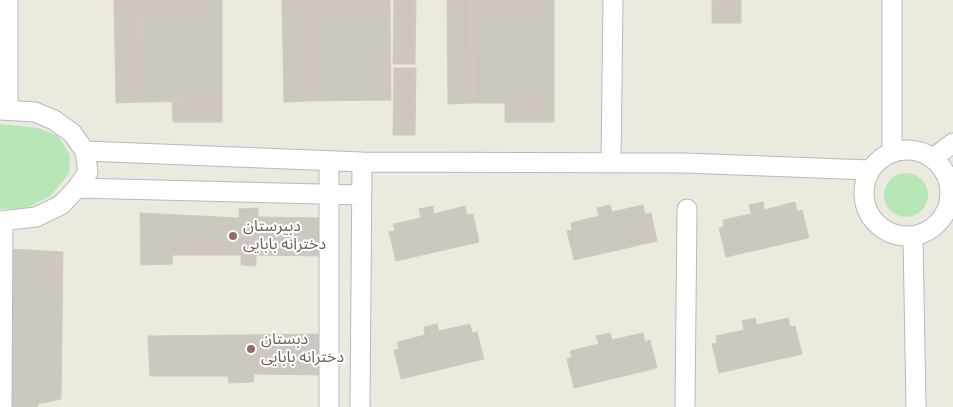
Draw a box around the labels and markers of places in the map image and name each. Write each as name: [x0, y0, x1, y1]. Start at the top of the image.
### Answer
place label: دبیرستان دخترانه بابایی: [243, 217, 326, 255]
marker: دبیرستان دخترانه بابایی: [227, 230, 239, 242]
place label: دبستان دخترانه بابایی: [261, 330, 344, 368]
marker: دبستان دخترانه بابایی: [245, 343, 257, 355]

